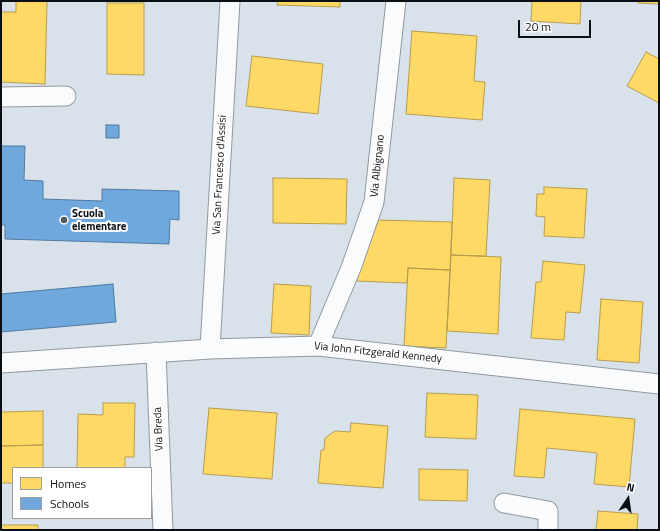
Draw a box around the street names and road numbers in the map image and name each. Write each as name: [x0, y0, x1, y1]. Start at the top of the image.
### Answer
street label: Via San Francesco d'Assisi: [210, 115, 230, 235]
street label: Via Albignano: [368, 134, 388, 198]
street label: Via John Fitzgerald Kennedy: [313, 340, 443, 366]
street label: Via Breda: [152, 407, 166, 451]

